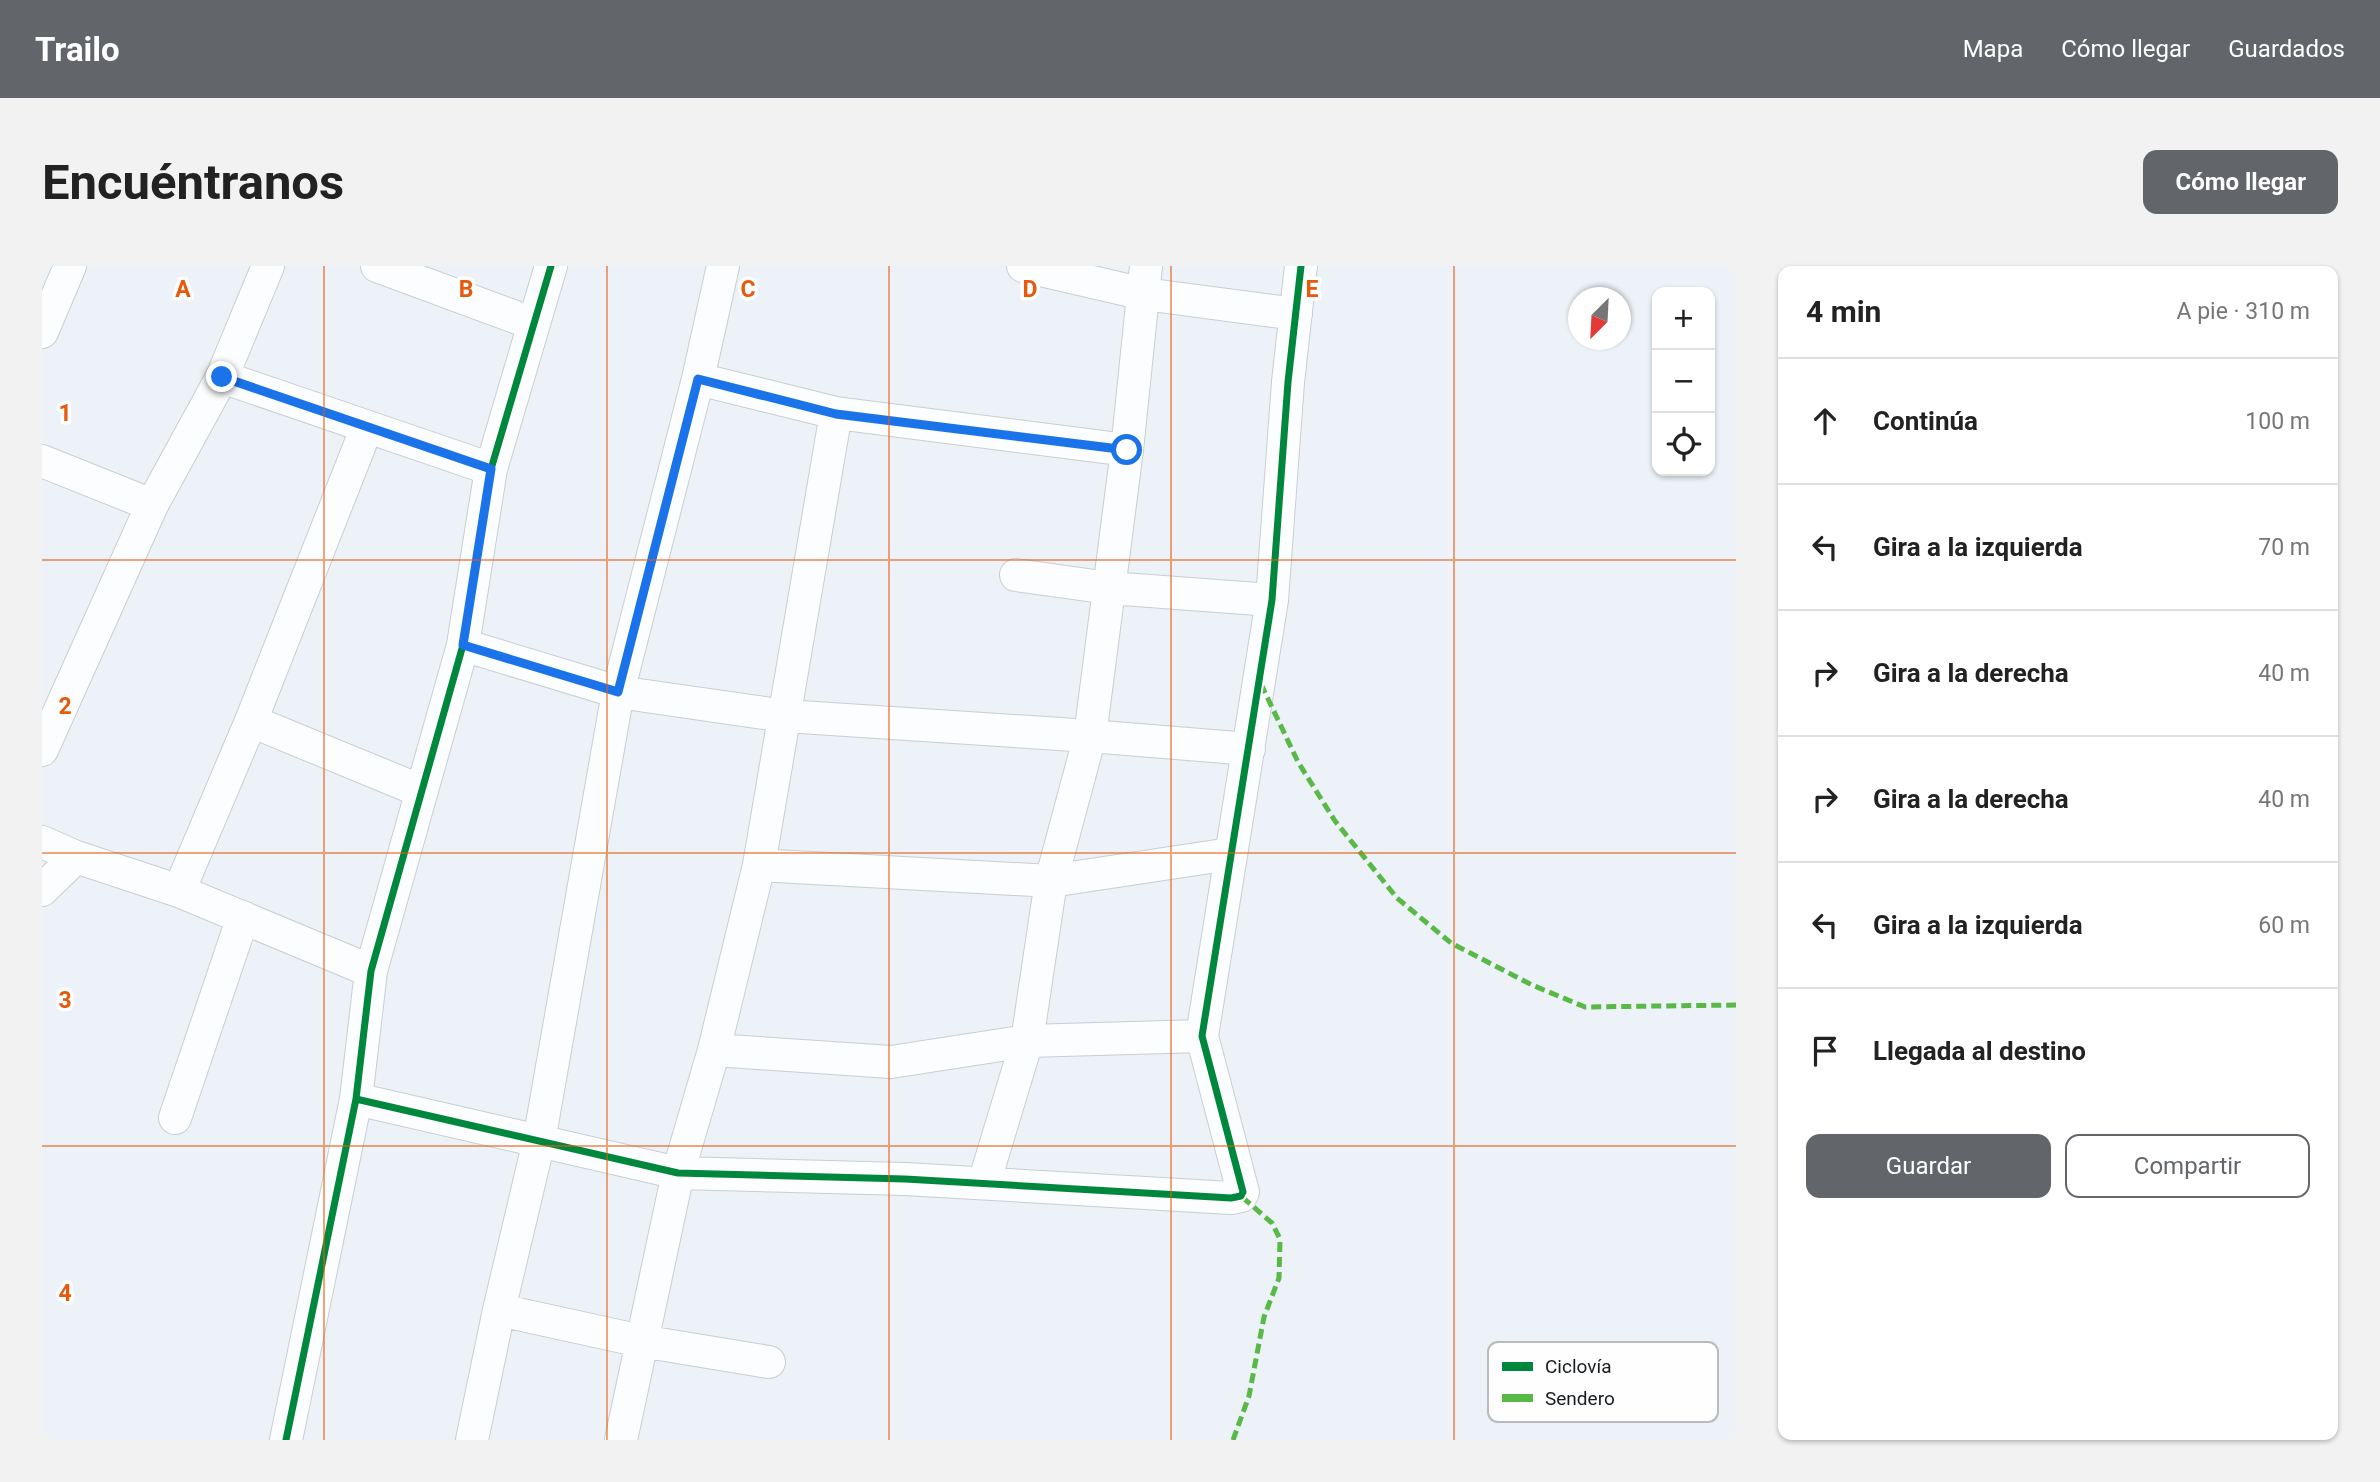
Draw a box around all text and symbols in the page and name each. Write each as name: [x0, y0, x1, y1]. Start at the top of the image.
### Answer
text: Trailo: [35, 30, 120, 69]
text: Mapa: [1963, 35, 2023, 63]
text: Cómo llegar: [2061, 35, 2190, 63]
text: Guardados: [2228, 35, 2345, 63]
button: Cómo llegar: [2143, 150, 2338, 214]
text: Encuéntranos: [42, 154, 344, 211]
text: A: [175, 276, 191, 303]
text: B: [459, 276, 473, 303]
text: C: [740, 276, 756, 303]
text: D: [1023, 276, 1037, 303]
text: E: [1306, 276, 1319, 303]
north arrow: [1568, 287, 1631, 350]
map controls: [1652, 287, 1715, 476]
button: +: [1652, 287, 1715, 350]
text: 4 min: [1806, 294, 1881, 329]
text: A pie · 310 m: [2177, 298, 2310, 325]
button: −: [1652, 350, 1715, 413]
route end: [206, 361, 237, 392]
text: 1: [58, 400, 72, 427]
icon: ahead: [1806, 402, 1844, 440]
text: Continúa: [1873, 406, 1978, 436]
text: 100 m: [2245, 408, 2310, 435]
button: locate: [1652, 413, 1715, 476]
route start: [1111, 434, 1142, 465]
icon: left: [1806, 528, 1844, 566]
text: Gira a la izquierda: [1873, 532, 2083, 562]
text: 70 m: [2258, 534, 2310, 561]
icon: right: [1806, 654, 1844, 692]
text: Gira a la derecha: [1873, 658, 2069, 688]
text: 40 m: [2258, 660, 2310, 687]
text: 2: [58, 693, 72, 720]
icon: right: [1806, 780, 1844, 818]
text: Gira a la derecha: [1873, 784, 2069, 814]
text: 40 m: [2258, 786, 2310, 813]
icon: left: [1806, 906, 1844, 944]
text: Gira a la izquierda: [1873, 910, 2083, 940]
text: 60 m: [2258, 912, 2310, 939]
text: 3: [58, 987, 72, 1014]
icon: arrive: [1806, 1032, 1844, 1070]
text: Llegada al destino: [1873, 1036, 2086, 1066]
button: Guardar: [1806, 1134, 2051, 1198]
button: Compartir: [2065, 1134, 2310, 1198]
text: 4: [58, 1280, 72, 1307]
legend: [1488, 1342, 1718, 1422]
text: Ciclovía: [1545, 1355, 1612, 1378]
text: Sendero: [1545, 1387, 1615, 1410]

